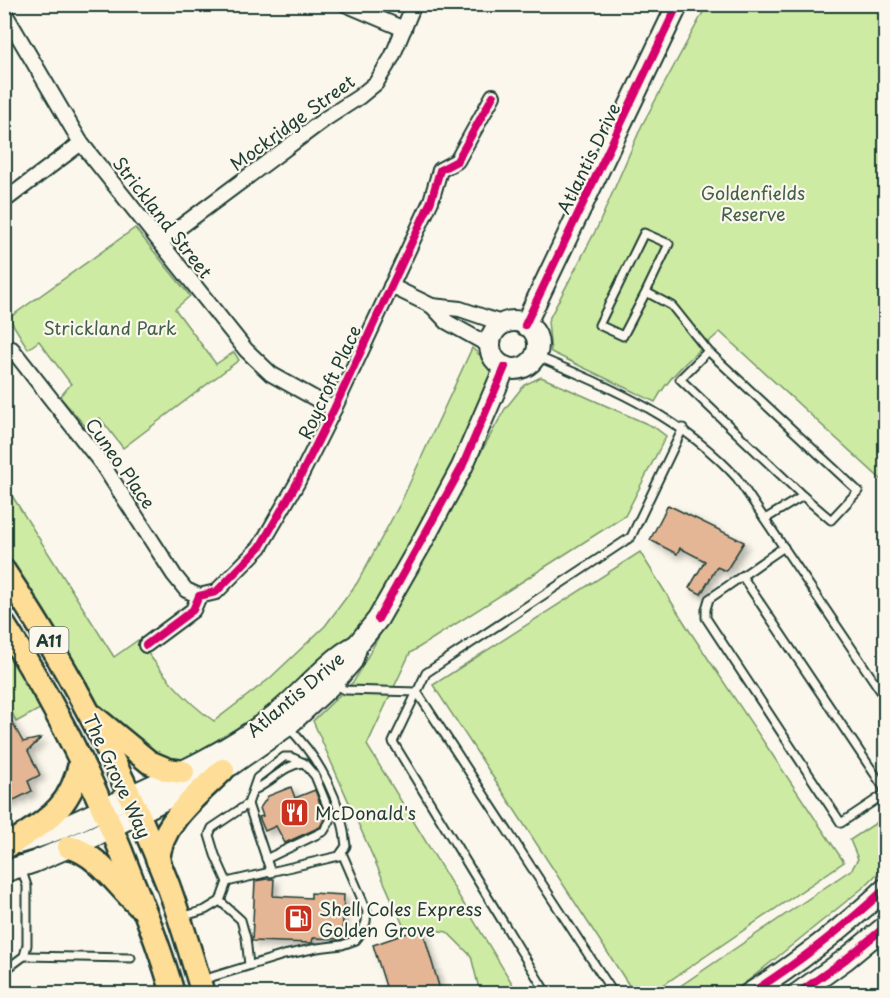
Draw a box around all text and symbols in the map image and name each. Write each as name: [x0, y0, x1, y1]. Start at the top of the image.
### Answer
street label: Mockridge Street: [224, 67, 360, 177]
street label: Atlantis Drive: [549, 98, 627, 218]
street label: Strickland Street: [107, 150, 219, 284]
park label: Goldenfields Reserve: [701, 179, 805, 227]
park label: Strickland Park: [43, 314, 177, 341]
street label: Roycroft Place: [291, 320, 367, 444]
street label: Cuneo Place: [80, 412, 162, 514]
road number: A11: [29, 627, 68, 653]
street label: Atlantis Drive: [240, 645, 350, 743]
street label: The Grove Way: [77, 709, 159, 843]
restaurant icon: McDonald's: [278, 796, 310, 828]
place label: McDonald's: [315, 799, 416, 826]
place label: Shell Coles Express Golden Grove: [319, 895, 482, 943]
fuel station icon: Shell Coles Express Golden Grove: [282, 902, 314, 934]

